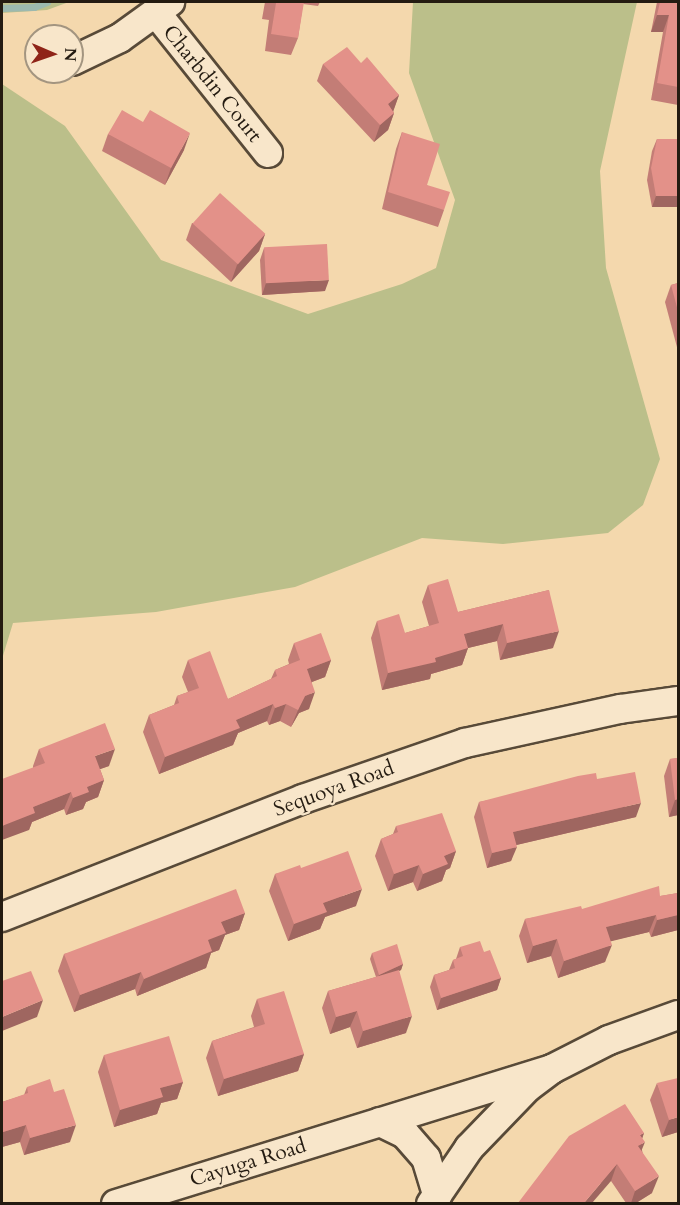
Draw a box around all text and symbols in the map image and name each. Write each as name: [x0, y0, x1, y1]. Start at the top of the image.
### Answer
street label: Charbdin Court: [157, 20, 267, 148]
north arrow: [24, 24, 84, 84]
text: N: [59, 47, 81, 62]
street label: Sequoya Road: [270, 756, 398, 822]
street label: Cayuga Road: [187, 1133, 309, 1193]

